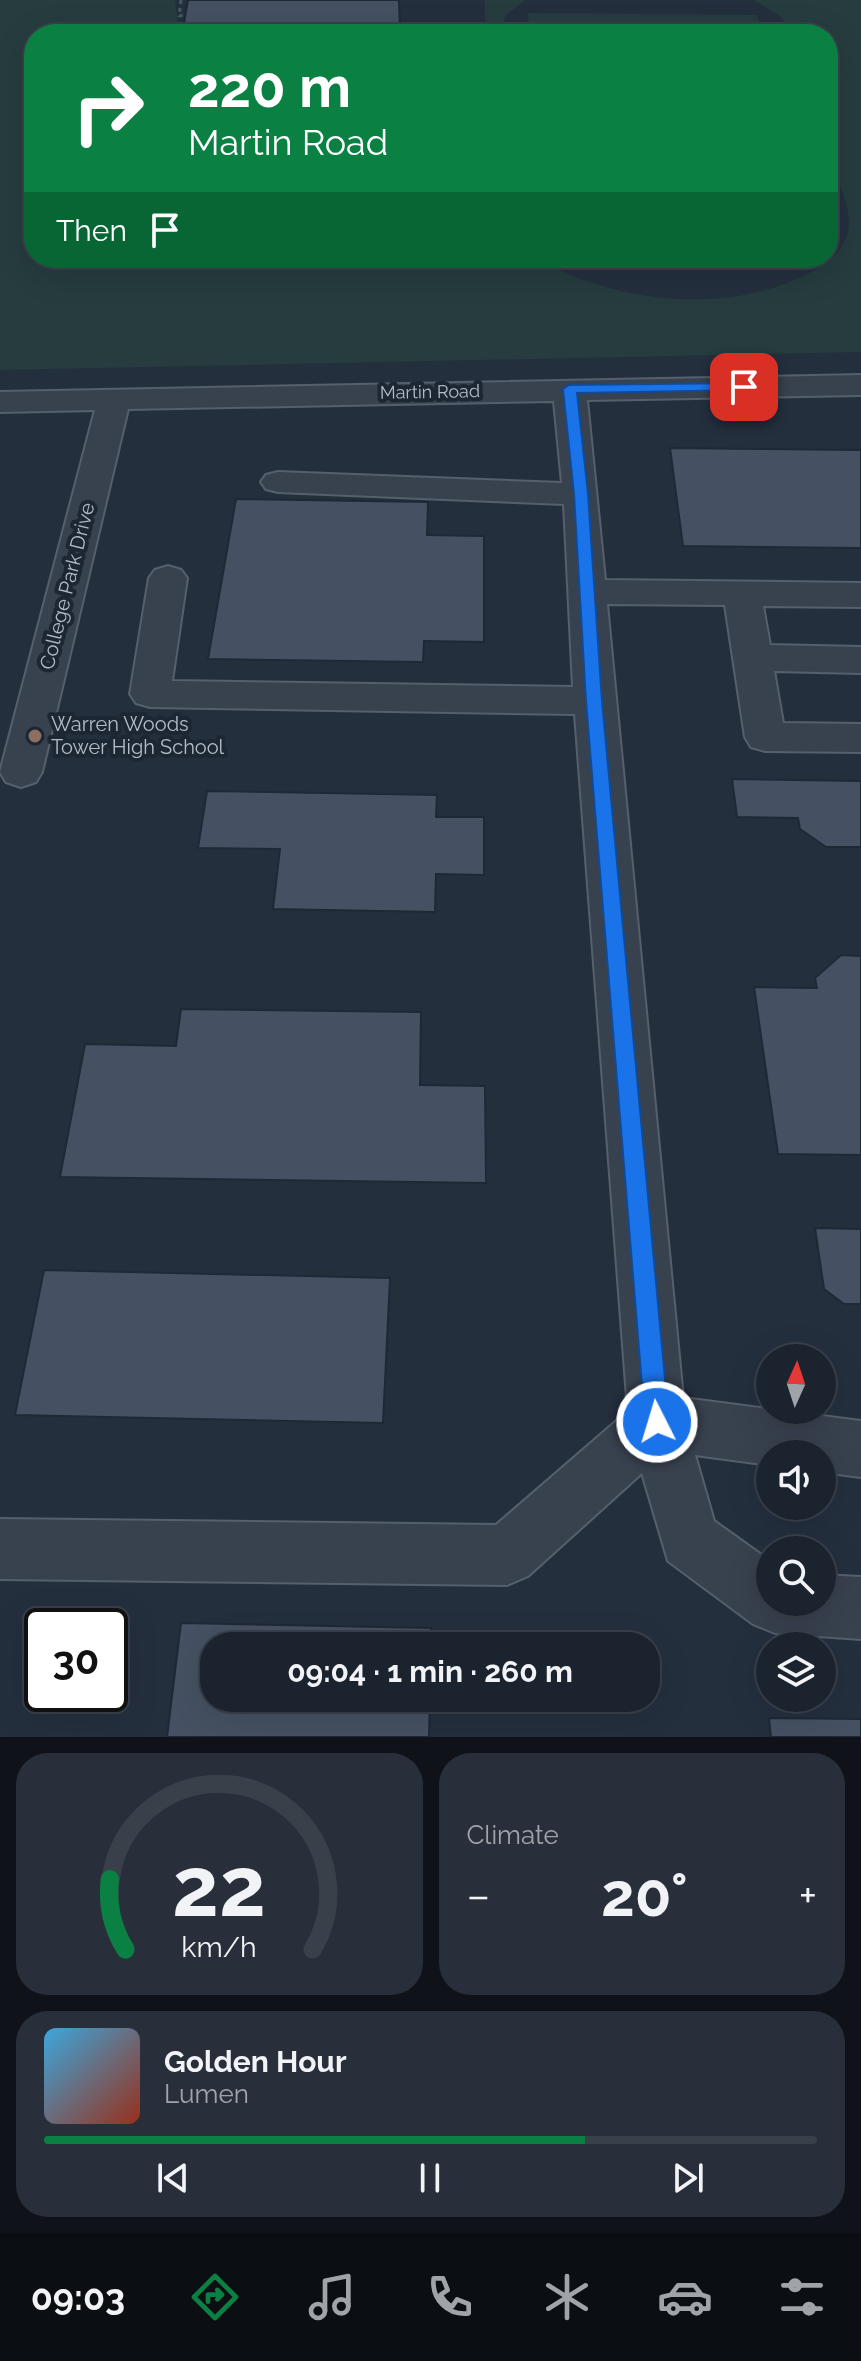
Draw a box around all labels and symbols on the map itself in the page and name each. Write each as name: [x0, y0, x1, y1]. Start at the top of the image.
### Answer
pin: [710, 353, 778, 421]
street label: Martin Road: [380, 380, 480, 403]
street label: College Park Drive: [35, 500, 99, 672]
place label: Warren Woods Tower High School: [51, 712, 225, 759]
marker: Warren Woods Tower High School: [26, 727, 44, 745]
north arrow: [756, 1344, 836, 1424]
position arrow: [615, 1380, 699, 1464]
speed limit sign: 30: [24, 1608, 128, 1712]

